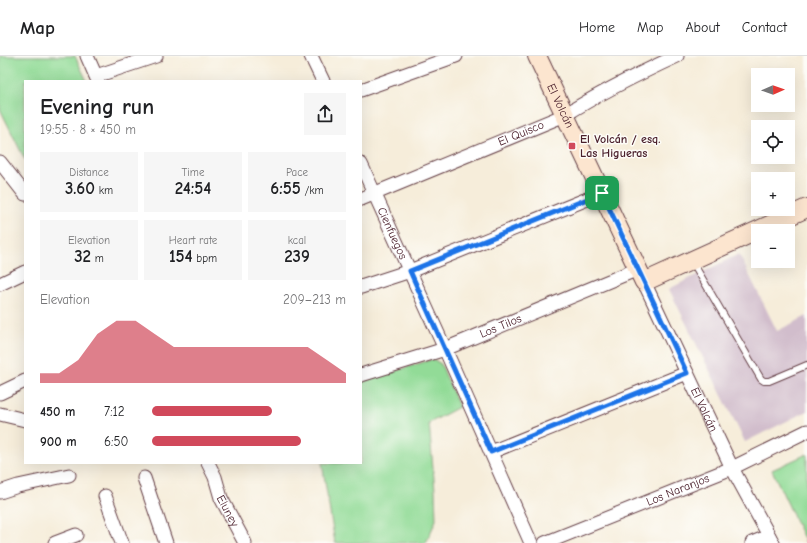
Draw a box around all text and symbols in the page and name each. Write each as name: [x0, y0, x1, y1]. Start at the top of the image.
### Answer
text: Map: [20, 17, 55, 39]
text: Home: [579, 19, 615, 36]
text: Map: [637, 19, 663, 36]
text: About: [685, 19, 720, 36]
text: Contact: [742, 19, 787, 36]
north arrow: [751, 68, 795, 112]
map controls: [751, 68, 795, 268]
street label: El Volcán: [544, 81, 577, 130]
button: share: [304, 93, 346, 135]
text: Evening run: [40, 94, 154, 120]
street label: El Quisco: [496, 117, 546, 149]
button: locate: [751, 120, 795, 164]
text: 19:55 · 8 × 450 m: [40, 122, 136, 137]
place label: El Volcán / esq. Las Higueras: [580, 132, 660, 160]
marker: El Volcán / esq. Las Higueras: [567, 141, 577, 151]
text: Distance: [69, 166, 109, 179]
text: Time: [182, 166, 204, 179]
text: Pace: [286, 166, 308, 179]
button: +: [751, 172, 795, 216]
pin: [585, 176, 619, 210]
text: 3.60: [65, 179, 95, 198]
text: 24:54: [175, 179, 211, 198]
text: 6:55: [270, 179, 301, 198]
icon: arrive: [591, 182, 613, 204]
text: km: [95, 184, 113, 197]
text: /km: [301, 184, 324, 197]
street label: Cienfuegos: [374, 205, 410, 262]
button: −: [751, 224, 795, 268]
text: Elevation: [68, 234, 110, 247]
text: Heart rate: [169, 234, 217, 247]
text: kcal: [288, 234, 306, 247]
text: 32: [74, 247, 91, 266]
text: 154: [169, 247, 193, 266]
text: 239: [284, 247, 310, 266]
text: m: [91, 252, 104, 265]
text: bpm: [193, 252, 217, 265]
text: Elevation: [40, 292, 90, 307]
text: 209–213 m: [283, 292, 346, 307]
street label: Los Tilos: [477, 311, 523, 341]
street label: El Volcán: [688, 385, 721, 434]
text: 450 m: [40, 404, 75, 419]
text: 7:12: [104, 404, 124, 419]
text: 900 m: [40, 434, 77, 449]
text: 6:50: [104, 434, 128, 449]
street label: Los Naranjos: [644, 471, 711, 509]
street label: Eluney: [214, 492, 242, 530]

